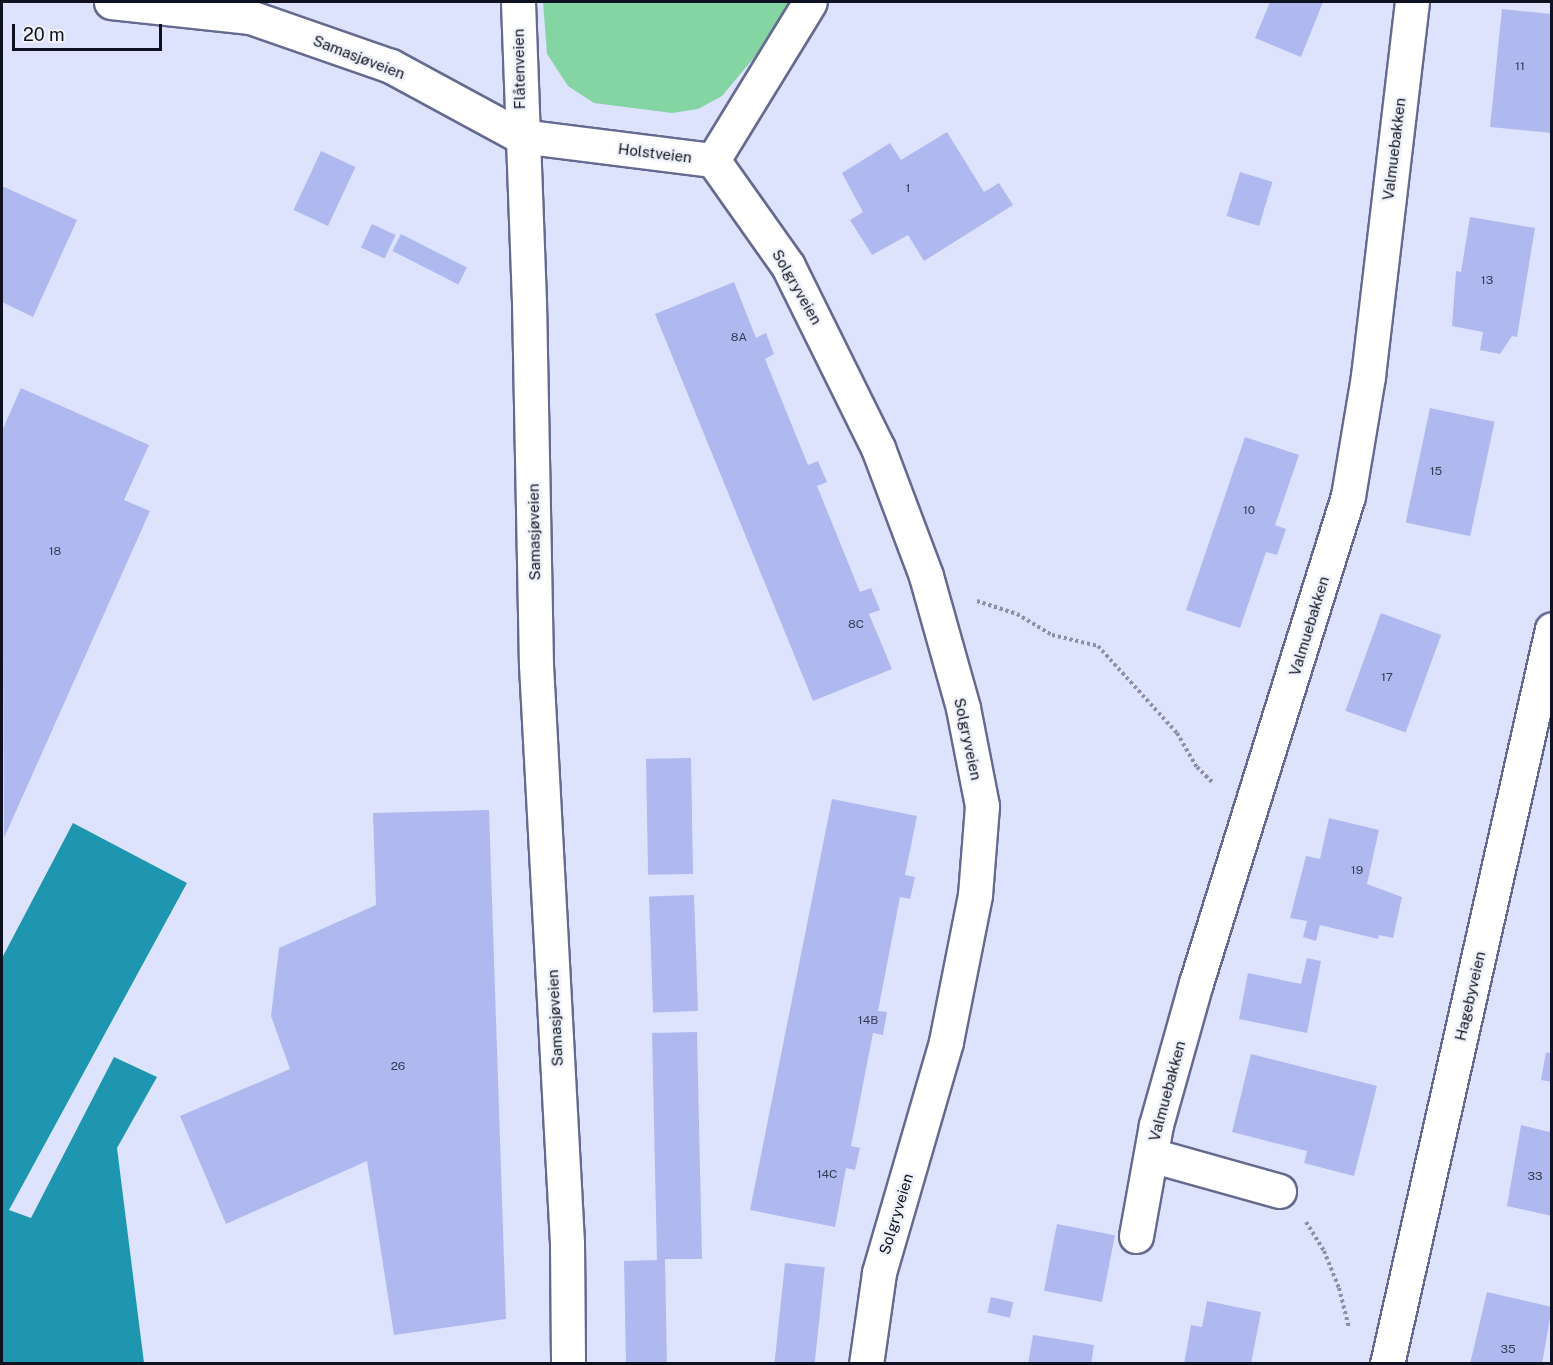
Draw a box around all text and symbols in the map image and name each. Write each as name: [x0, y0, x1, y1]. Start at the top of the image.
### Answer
scale bar: [15, 12, 165, 50]
text: 20 m: [23, 24, 65, 45]
street label: Flåtenveien: [509, 29, 529, 109]
street label: Samasjøveien: [311, 31, 407, 83]
house number: 11: [1515, 60, 1525, 74]
street label: Valmuebakken: [1379, 97, 1409, 201]
street label: Holstveien: [617, 140, 693, 166]
house number: 1: [906, 182, 910, 196]
street label: Solgryveien: [768, 246, 826, 328]
house number: 13: [1481, 274, 1493, 288]
house number: 8A: [731, 331, 747, 345]
house number: 15: [1430, 465, 1442, 479]
street label: Samasjøveien: [524, 483, 544, 581]
house number: 10: [1243, 504, 1255, 518]
house number: 18: [49, 545, 61, 559]
street label: Valmuebakken: [1285, 574, 1333, 678]
house number: 8C: [848, 618, 864, 632]
house number: 17: [1381, 671, 1393, 685]
street label: Solgryveien: [951, 696, 985, 782]
house number: 19: [1351, 864, 1363, 878]
street label: Hagebyveien: [1451, 950, 1489, 1042]
street label: Samasjøveien: [543, 969, 567, 1067]
house number: 14B: [858, 1014, 878, 1028]
street label: Valmuebakken: [1145, 1039, 1189, 1143]
house number: 26: [391, 1060, 405, 1074]
house number: 14C: [817, 1168, 837, 1182]
house number: 33: [1527, 1170, 1543, 1184]
street label: Solgryveien: [875, 1171, 917, 1257]
house number: 35: [1500, 1343, 1516, 1357]

